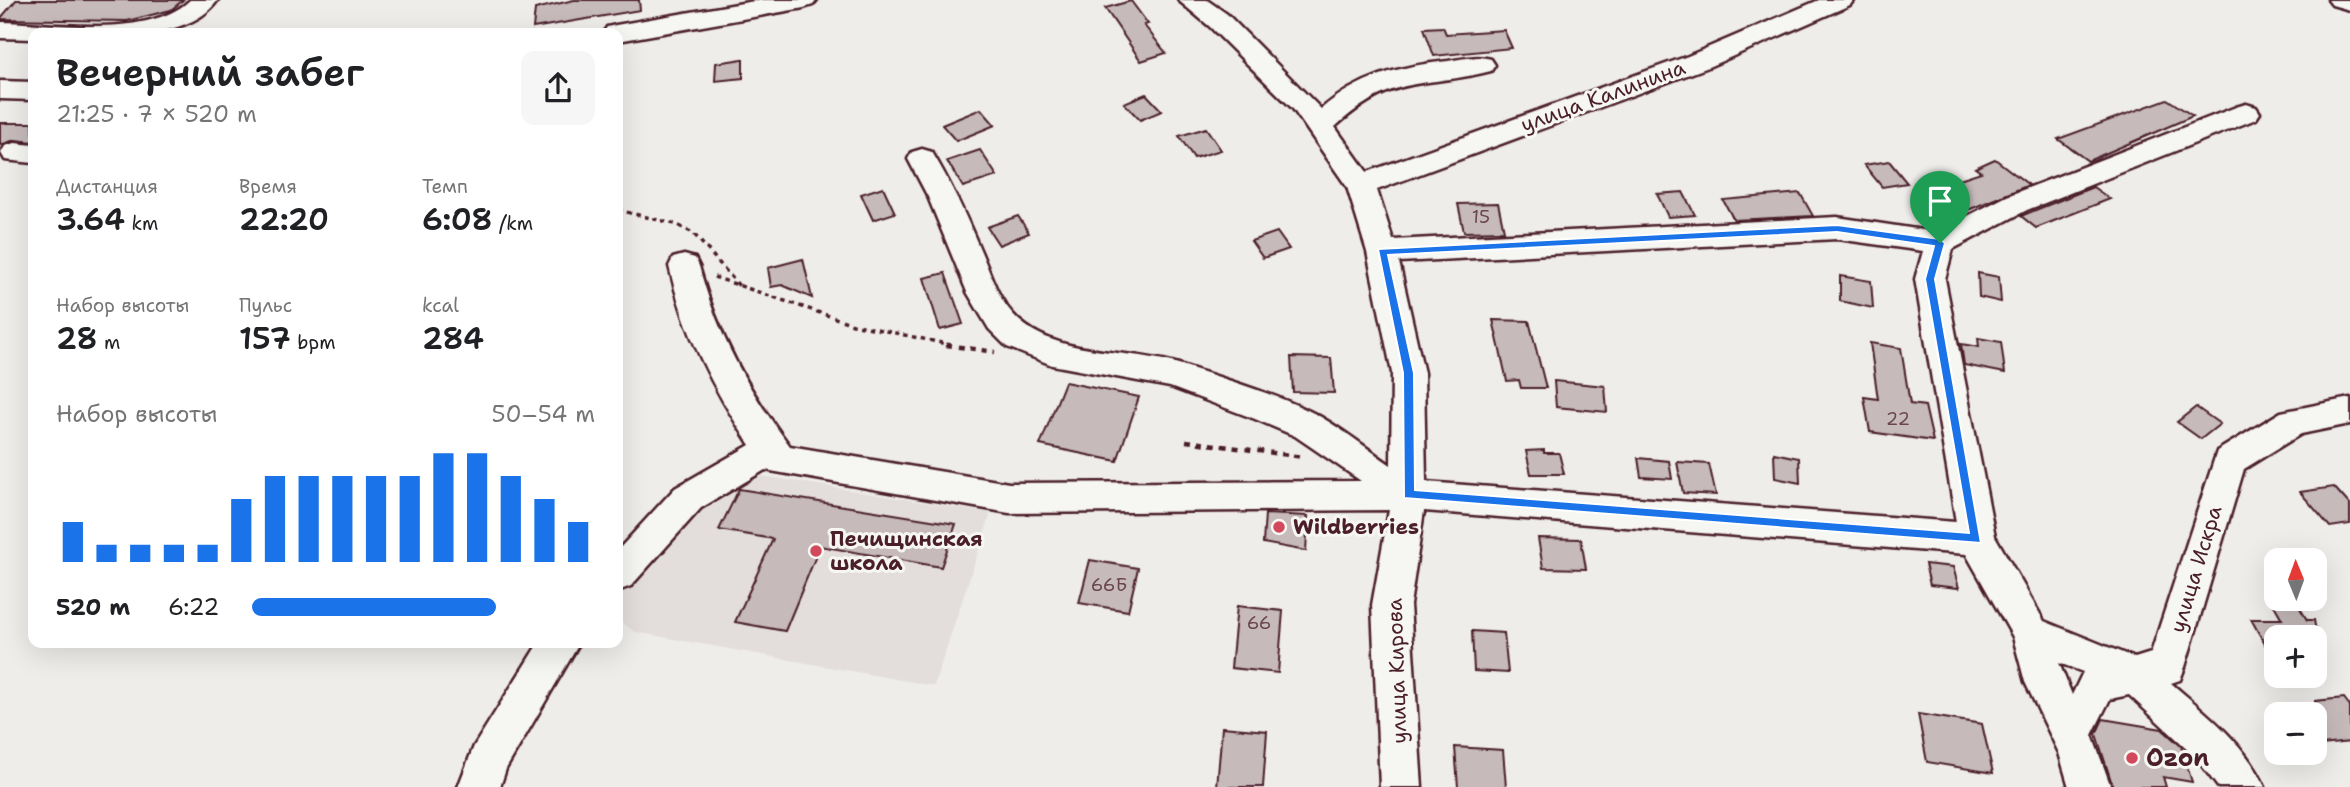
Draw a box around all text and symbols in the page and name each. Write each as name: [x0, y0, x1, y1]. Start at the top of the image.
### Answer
text: Вечерний забег: [56, 47, 364, 98]
button: share: [521, 51, 595, 125]
street label: улица Калинина: [1517, 53, 1689, 139]
text: 21:25 · 7 × 520 m: [56, 99, 257, 129]
pin: [1910, 171, 1970, 243]
text: Дистанция: [56, 174, 158, 199]
text: Время: [239, 174, 297, 199]
text: Темп: [422, 174, 468, 199]
icon: arrive: [1921, 182, 1959, 220]
text: 3.64: [56, 199, 125, 240]
text: 22:20: [239, 199, 329, 240]
text: 6:08: [422, 199, 493, 240]
house number: 15: [1472, 205, 1490, 229]
text: km: [125, 211, 158, 236]
text: /km: [493, 211, 533, 236]
text: Набор высоты: [56, 293, 189, 318]
text: Пульс: [239, 293, 292, 318]
text: kcal: [422, 293, 459, 318]
text: 28: [56, 318, 98, 359]
text: 157: [239, 318, 291, 359]
text: 284: [422, 318, 484, 359]
text: m: [98, 330, 120, 355]
text: bpm: [291, 330, 336, 355]
text: Набор высоты: [56, 399, 217, 429]
text: 50–54 m: [492, 399, 595, 429]
house number: 22: [1886, 407, 1910, 431]
street label: улица Искра: [2163, 502, 2229, 636]
place label: Wildberries: [1293, 513, 1419, 541]
marker: Wildberries: [1271, 519, 1287, 535]
place label: Печищинская школа: [830, 525, 983, 577]
marker: Печищинская школа: [808, 543, 824, 559]
north arrow: [2264, 548, 2328, 611]
map controls: [2264, 548, 2327, 765]
house number: 66Б: [1091, 573, 1127, 597]
text: 520 m: [56, 592, 130, 622]
text: 6:22: [168, 592, 219, 622]
street label: улица Кирова: [1380, 598, 1414, 744]
house number: 66: [1247, 611, 1271, 635]
button: +: [2264, 625, 2327, 688]
button: −: [2264, 702, 2327, 765]
place label: Ozon: [2146, 742, 2209, 774]
marker: Ozon: [2124, 750, 2140, 766]

